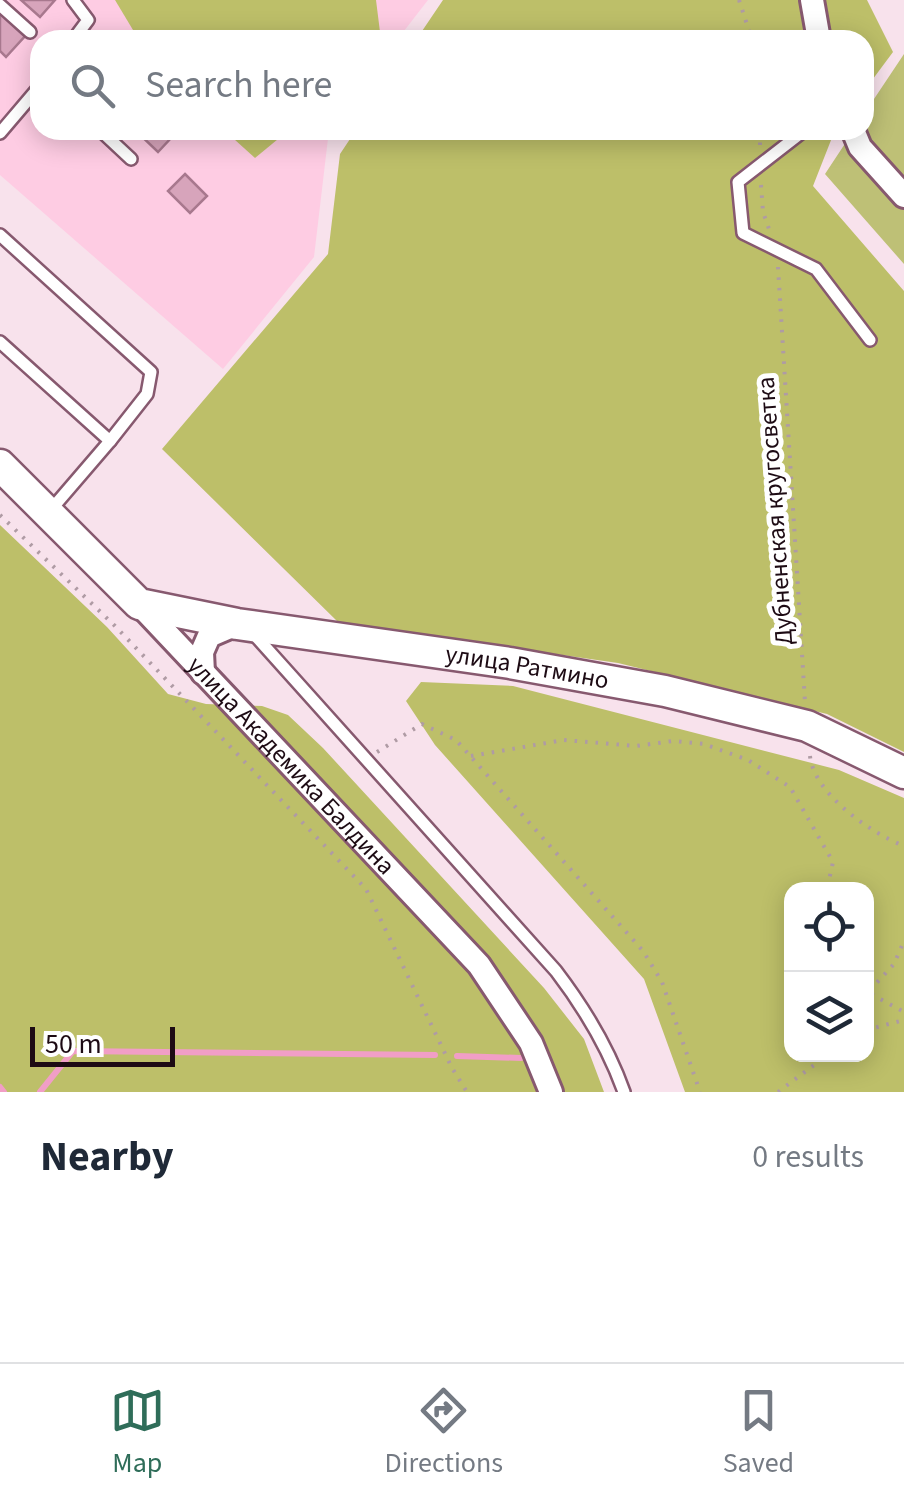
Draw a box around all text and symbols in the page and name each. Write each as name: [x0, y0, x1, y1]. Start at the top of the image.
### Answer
search box: [30, 30, 874, 140]
icon: search: [65, 58, 120, 113]
text: Search here: [145, 58, 332, 112]
street label: Дубненская кругосветка: [748, 376, 802, 646]
street label: улица Ратмино: [443, 636, 612, 699]
street label: улица Академика Балдина: [179, 648, 403, 883]
map controls: [784, 882, 874, 1062]
button: locate: [784, 882, 874, 972]
button: layers: [784, 972, 874, 1062]
scale bar: [30, 1022, 175, 1066]
text: 50 m: [45, 1024, 102, 1064]
text: Nearby: [40, 1127, 174, 1187]
text: 0 results: [752, 1134, 864, 1180]
tab: Map: [110, 1383, 165, 1483]
tab: Directions: [385, 1383, 503, 1483]
tab: Saved: [723, 1383, 794, 1483]

